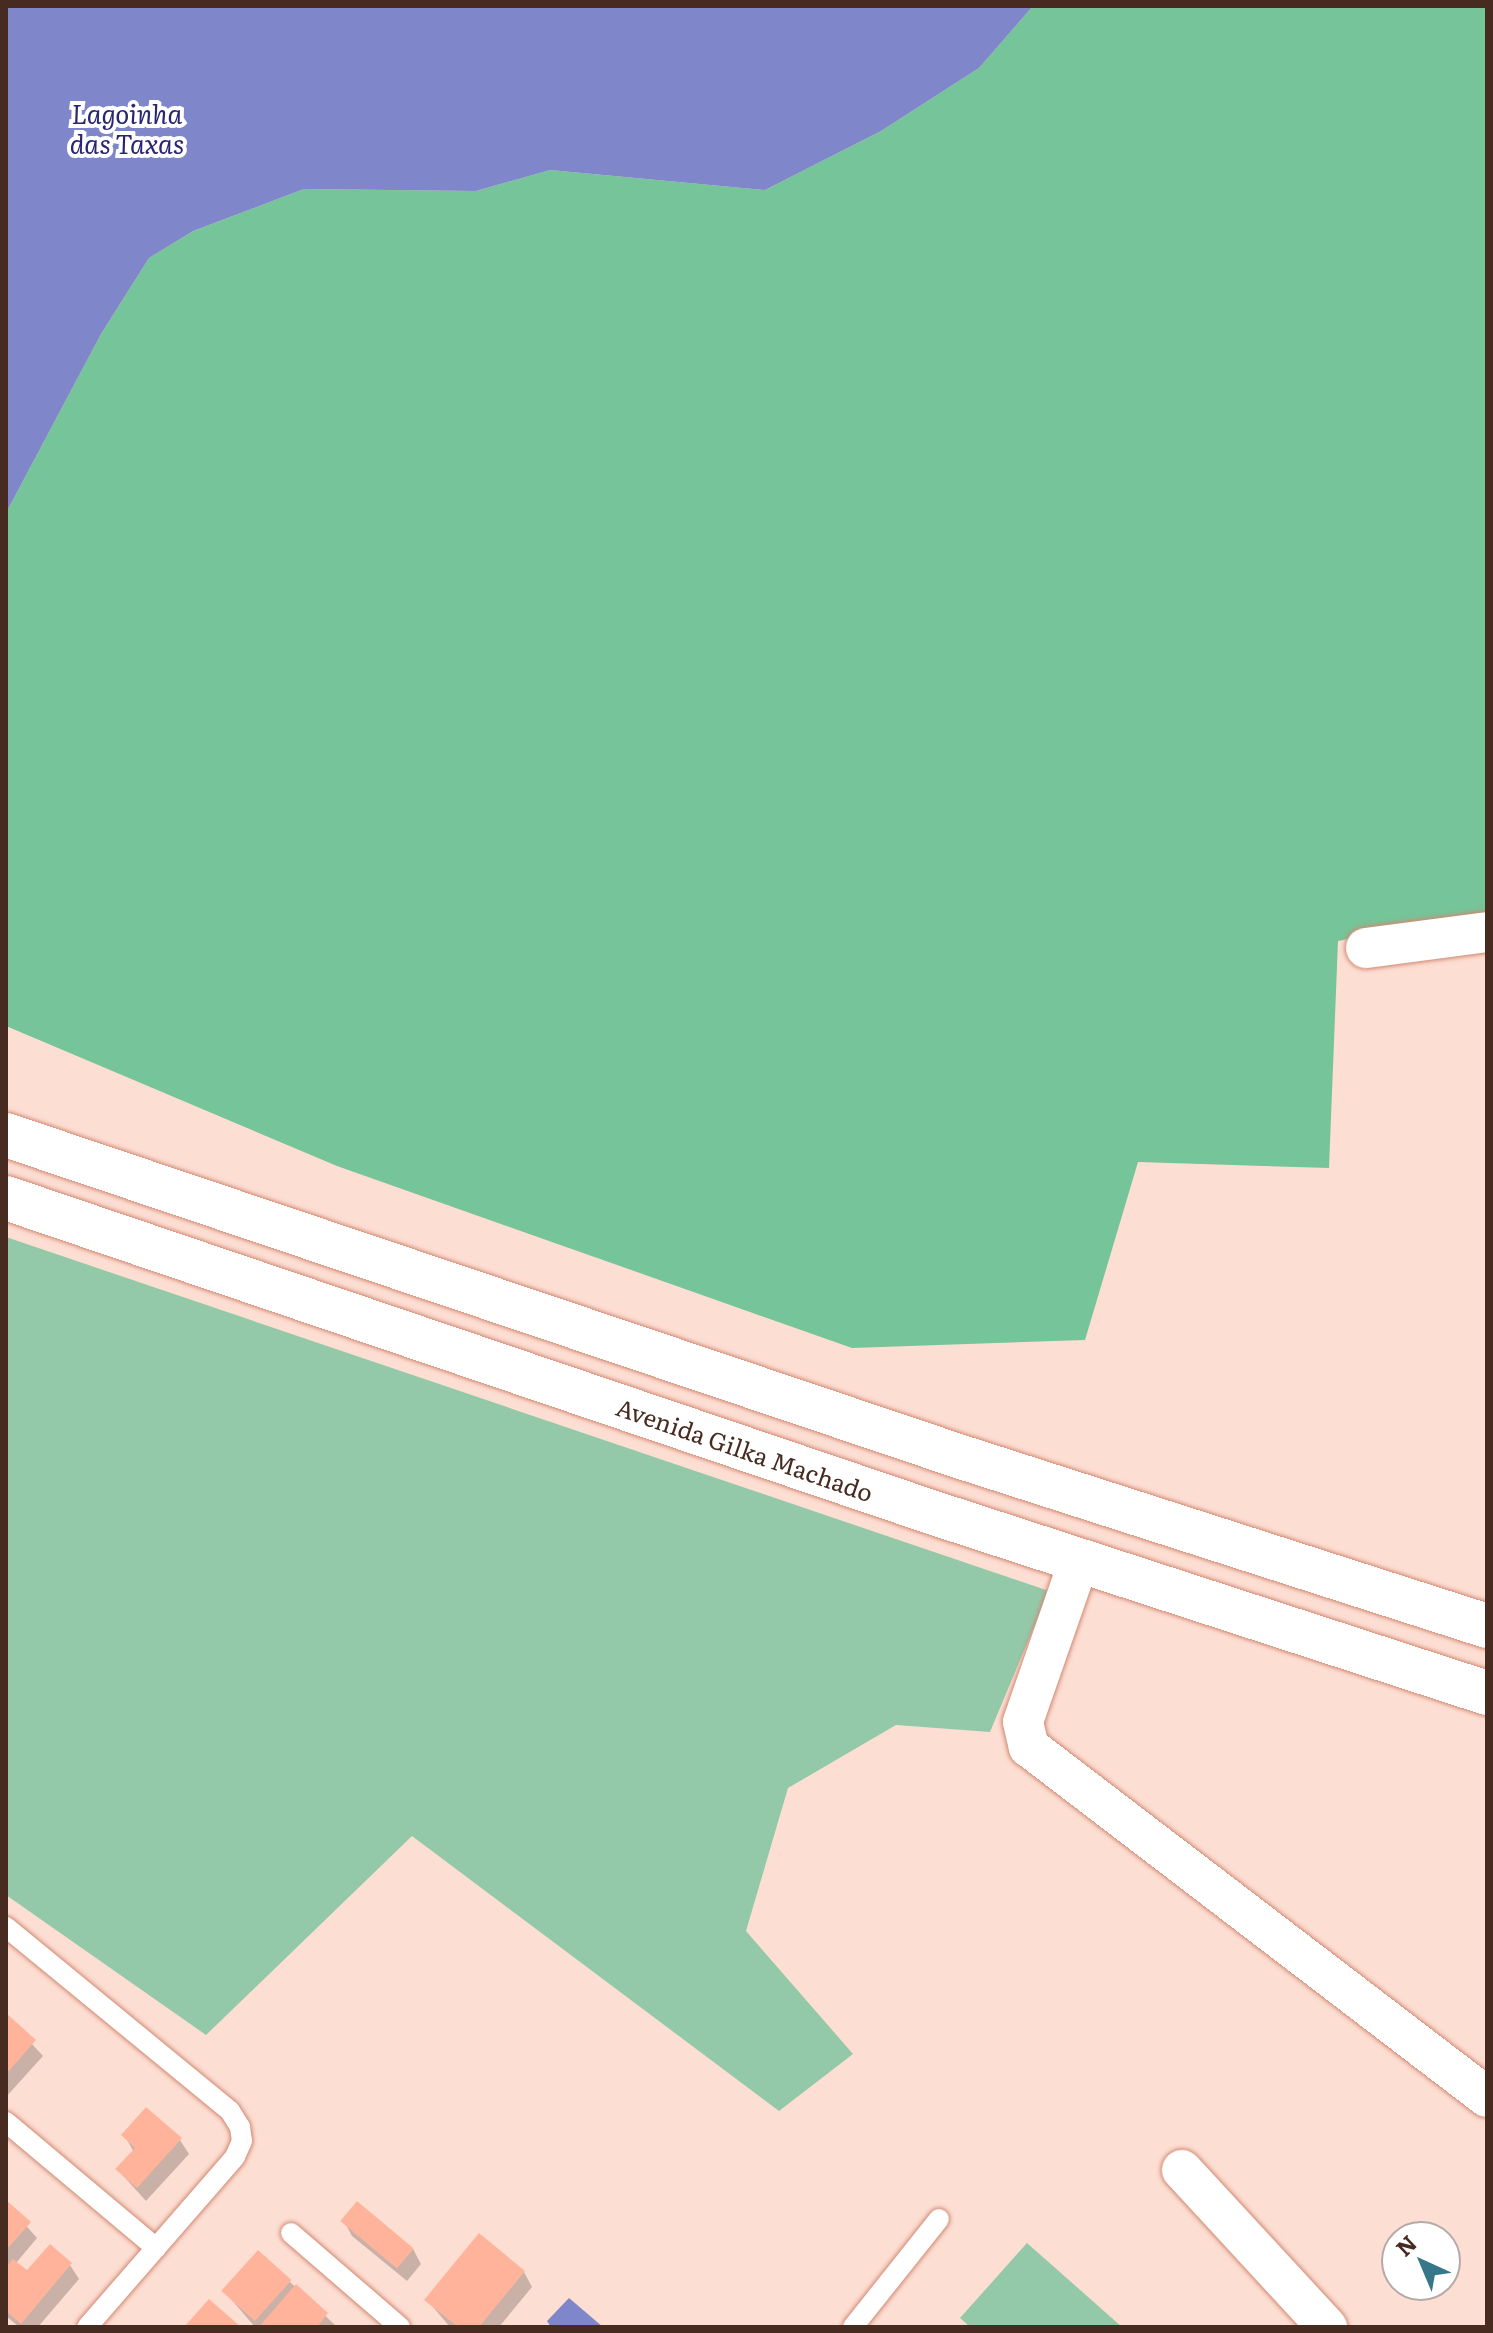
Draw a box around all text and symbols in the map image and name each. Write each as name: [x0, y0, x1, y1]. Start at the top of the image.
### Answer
water label: Lagoinha das Taxas: [70, 97, 184, 158]
street label: Avenida Gilka Machado: [613, 1392, 877, 1506]
north arrow: [1381, 2221, 1461, 2301]
text: N: [1387, 2227, 1423, 2263]

